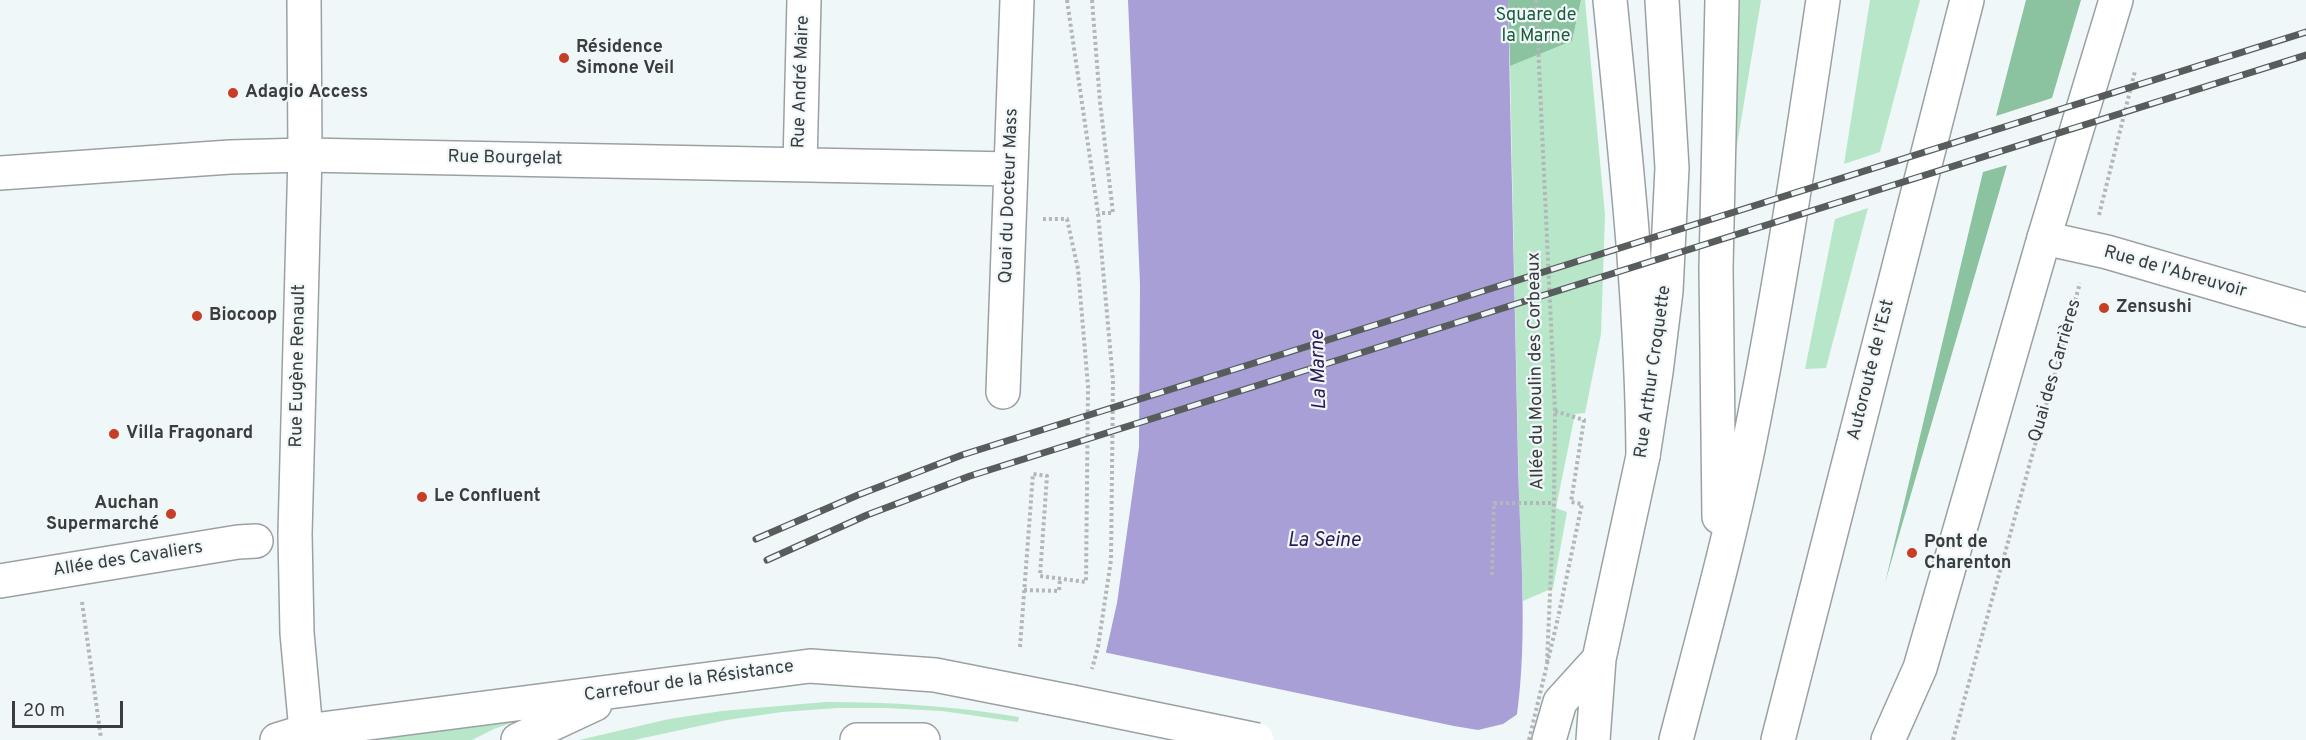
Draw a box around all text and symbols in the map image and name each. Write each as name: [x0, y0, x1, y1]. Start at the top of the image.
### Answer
park label: Square de la Marne: [1496, 5, 1576, 48]
street label: Rue André Maire: [789, 15, 815, 149]
place label: Résidence Simone Veil: [576, 37, 674, 80]
marker: Résidence Simone Veil: [557, 51, 571, 65]
place label: Adagio Access: [245, 82, 368, 104]
marker: Adagio Access: [226, 86, 240, 100]
street label: Quai du Docteur Mass: [996, 108, 1024, 284]
street label: Rue Bourgelat: [447, 147, 563, 171]
street label: Rue de l'Abreuvoir: [2101, 242, 2249, 304]
street label: Allée du Moulin des Corbeaux: [1524, 252, 1550, 490]
street label: Rue Eugène Renault: [287, 284, 311, 448]
street label: Rue Arthur Croquette: [1631, 284, 1677, 460]
street label: Autoroute de l’Est: [1844, 297, 1900, 443]
street label: Quai des Carrières: [2025, 297, 2087, 445]
place label: Zensushi: [2116, 297, 2192, 319]
marker: Zensushi: [2097, 301, 2111, 315]
place label: Biocoop: [209, 305, 277, 327]
marker: Biocoop: [190, 309, 204, 323]
water label: La Marne: [1307, 330, 1333, 410]
place label: Villa Fragonard: [126, 423, 253, 445]
marker: Villa Fragonard: [107, 427, 121, 441]
place label: Le Confluent: [434, 486, 541, 508]
marker: Le Confluent: [415, 490, 429, 504]
place label: Auchan Supermarché: [46, 493, 159, 536]
marker: Auchan Supermarché: [164, 507, 178, 521]
water label: La Seine: [1287, 530, 1361, 554]
place label: Pont de Charenton: [1924, 532, 2011, 574]
street label: Allée des Cavaliers: [52, 537, 204, 583]
marker: Pont de Charenton: [1905, 546, 1919, 560]
street label: Carrefour de la Résistance: [583, 657, 795, 707]
scale bar: [15, 689, 126, 727]
text: 20 m: [23, 700, 65, 723]

